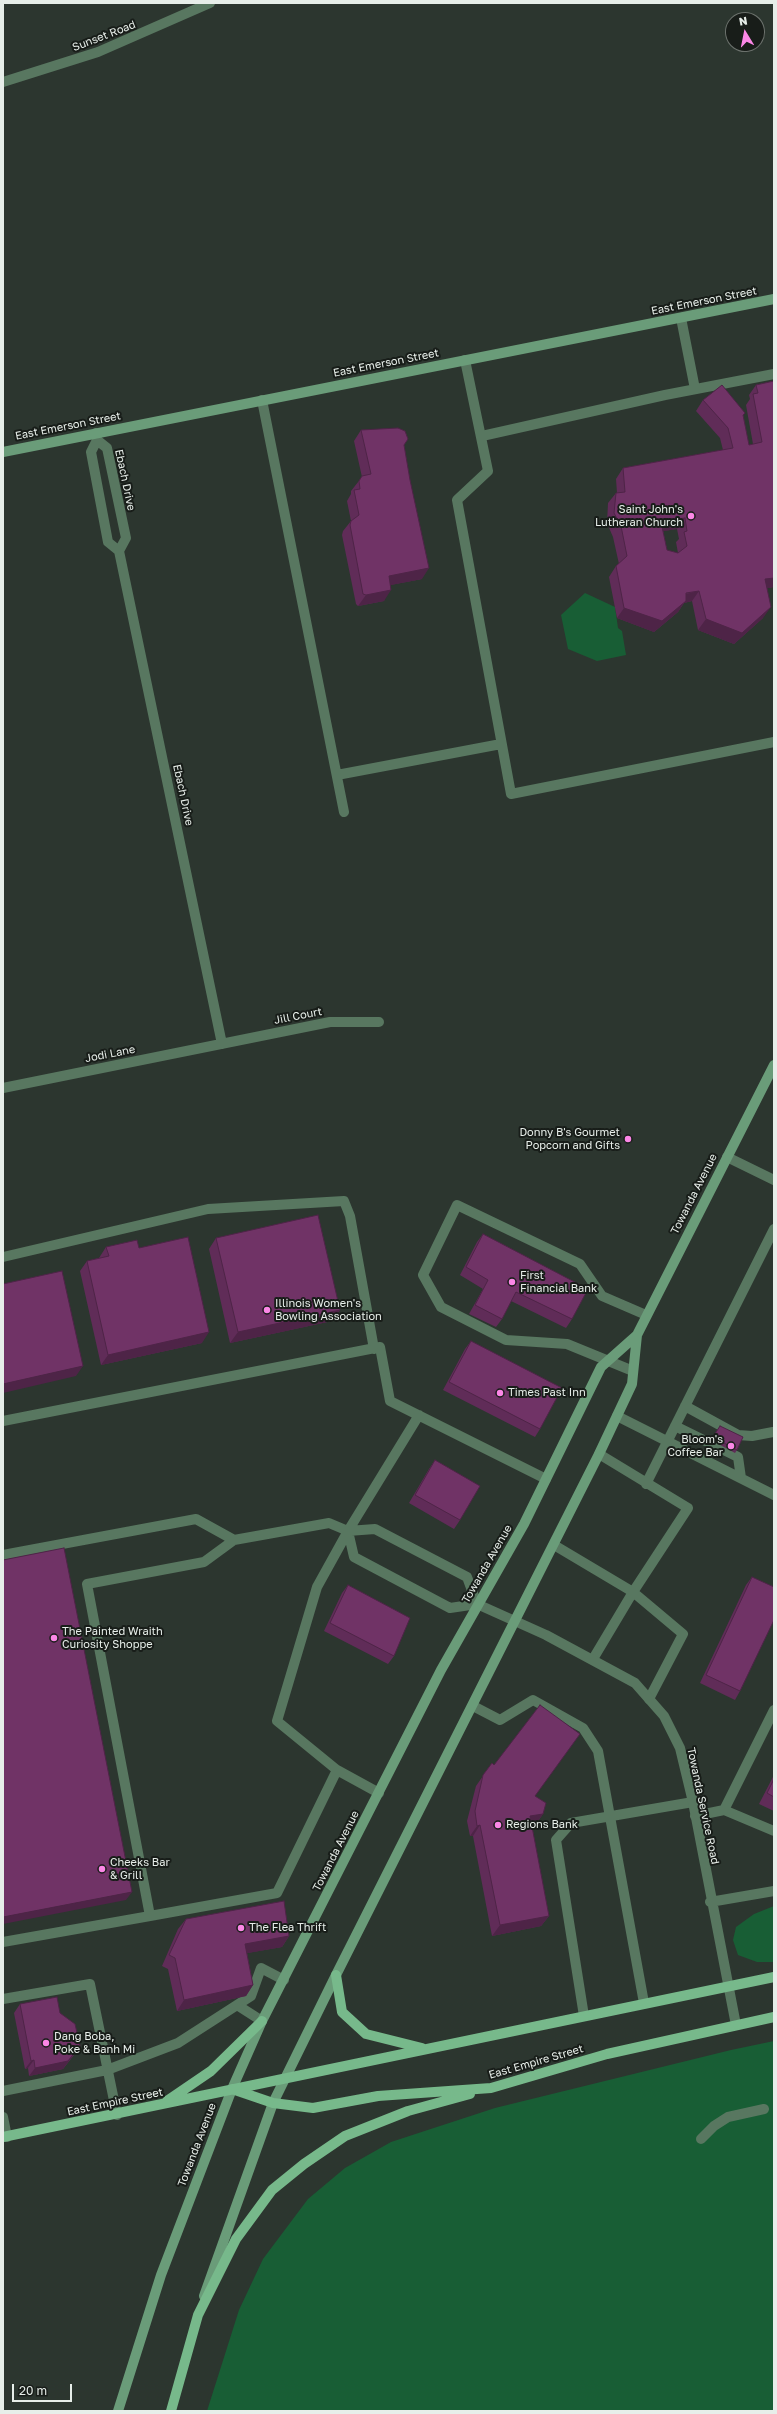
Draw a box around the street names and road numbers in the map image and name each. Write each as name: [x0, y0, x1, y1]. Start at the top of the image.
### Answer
street label: Sunset Road: [70, 18, 138, 54]
street label: East Emerson Street: [650, 284, 758, 318]
street label: East Emerson Street: [332, 346, 440, 380]
street label: East Emerson Street: [14, 409, 122, 443]
street label: Ebach Drive: [112, 448, 138, 512]
street label: Ebach Drive: [170, 763, 196, 827]
street label: Jill Court: [273, 1005, 323, 1027]
street label: Jodi Lane: [84, 1043, 136, 1065]
street label: Towanda Avenue: [668, 1152, 720, 1236]
street label: Towanda Avenue: [459, 1522, 515, 1606]
street label: Towanda Service Road: [684, 1746, 722, 1866]
street label: Towanda Avenue: [310, 1809, 362, 1893]
street label: East Empire Street: [487, 2042, 585, 2082]
street label: East Empire Street: [66, 2085, 164, 2119]
street label: Towanda Avenue: [175, 2101, 219, 2189]

